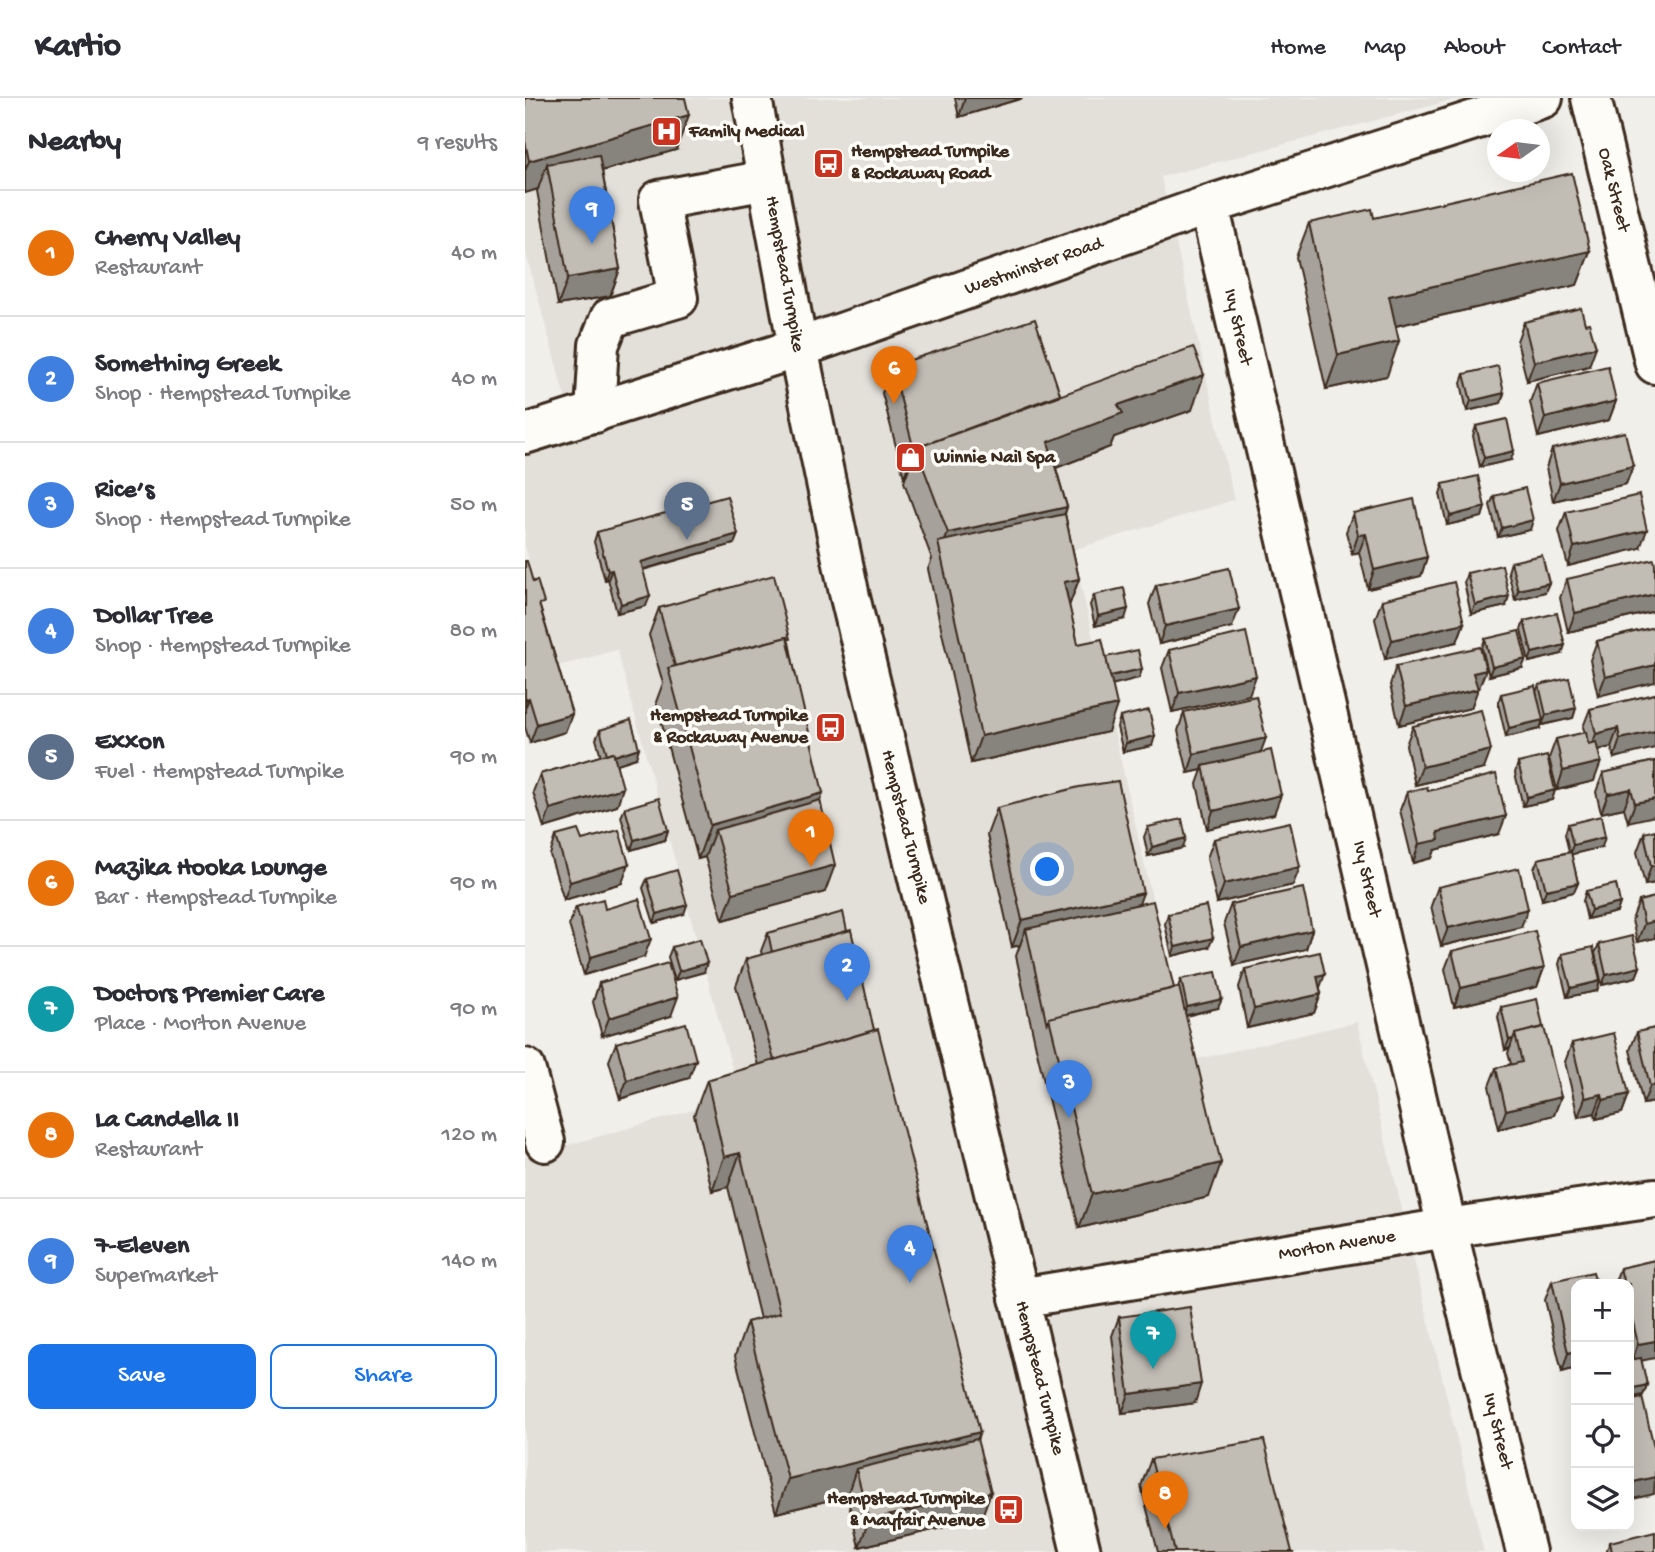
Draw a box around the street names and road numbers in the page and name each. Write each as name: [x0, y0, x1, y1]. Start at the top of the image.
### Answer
street label: Oak Street: [1591, 146, 1635, 236]
street label: Hempstead Turnpike: [759, 194, 809, 354]
street label: Westminster Road: [962, 232, 1108, 301]
street label: Ivy Street: [1217, 287, 1257, 370]
street label: Hempstead Turnpike: [875, 748, 935, 907]
street label: Ivy Street: [1346, 839, 1386, 922]
street label: Morton Avenue: [1277, 1225, 1397, 1267]
street label: Hempstead Turnpike: [1009, 1299, 1069, 1458]
street label: Ivy Street: [1476, 1391, 1518, 1474]

